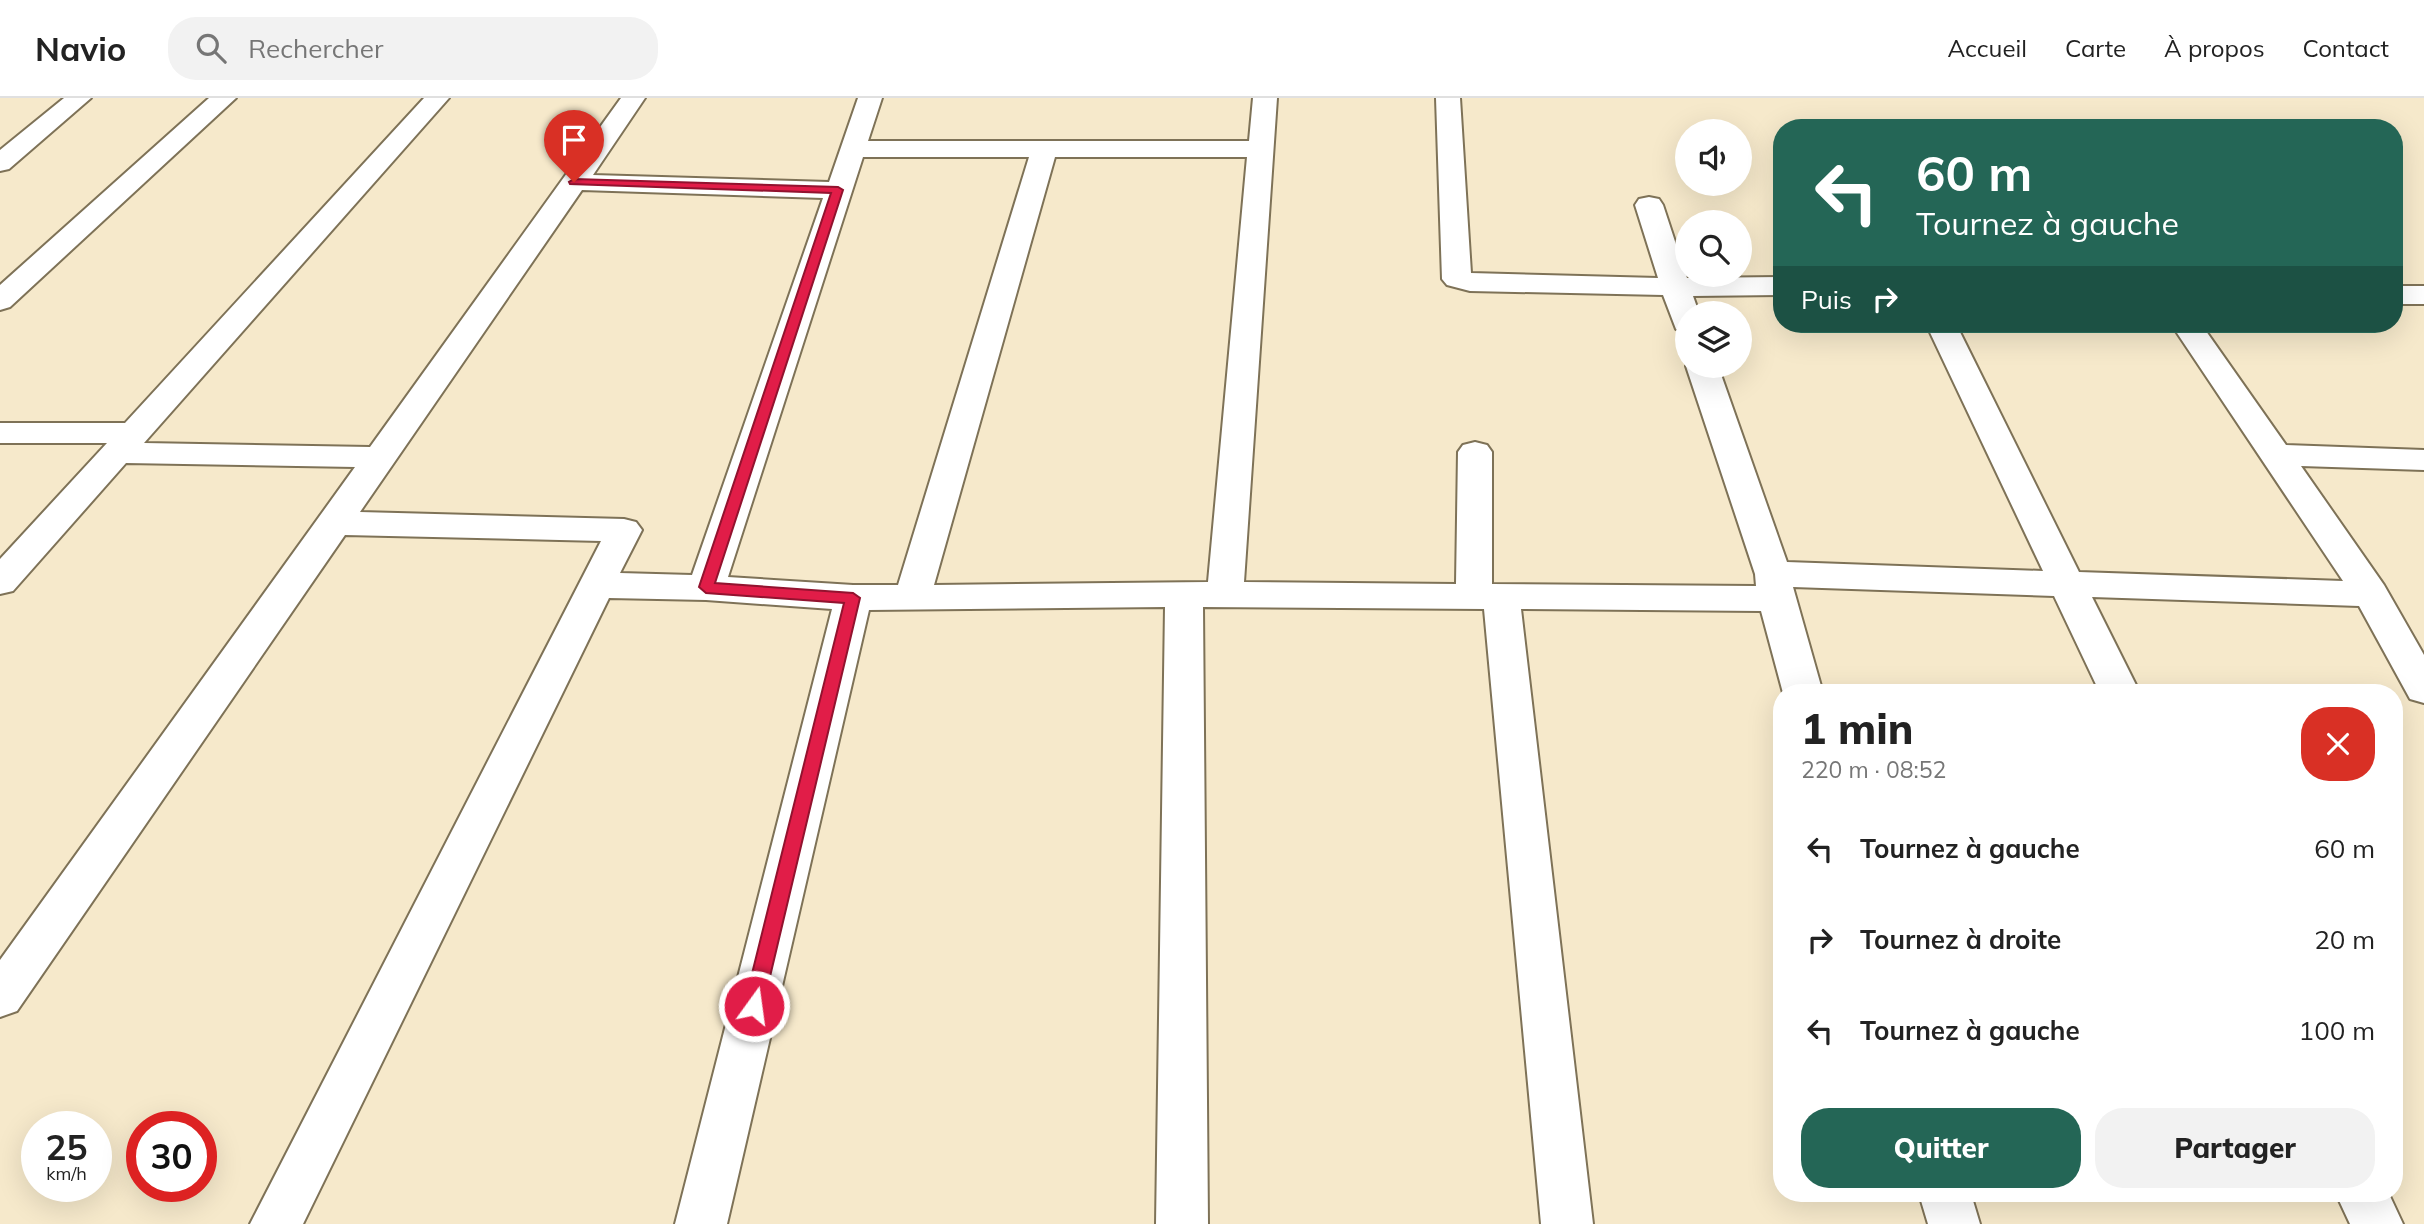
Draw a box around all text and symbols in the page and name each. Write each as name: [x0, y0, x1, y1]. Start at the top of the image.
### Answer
search box: [168, 17, 658, 80]
text: Navio: [35, 28, 126, 69]
icon: search: [192, 29, 230, 67]
text: Rechercher: [248, 32, 383, 65]
text: Accueil: [1948, 33, 2027, 63]
text: Carte: [2065, 33, 2126, 63]
text: À propos: [2164, 33, 2265, 63]
text: Contact: [2303, 33, 2389, 63]
pin: [544, 110, 604, 182]
map controls: [1675, 119, 1752, 378]
button: sound: [1675, 119, 1752, 196]
icon: arrive: [555, 121, 593, 159]
text: 60 m: [1916, 142, 2032, 203]
icon: left: [1801, 147, 1892, 238]
text: Tournez à gauche: [1916, 203, 2179, 243]
button: search: [1675, 210, 1752, 287]
icon: right: [1866, 280, 1904, 318]
text: Puis: [1801, 283, 1852, 316]
button: layers: [1675, 301, 1752, 378]
text: 1 min: [1801, 702, 1914, 755]
button: close: [2301, 707, 2375, 781]
text: 220 m · 08:52: [1801, 755, 1946, 784]
icon: left: [1801, 830, 1839, 868]
text: Tournez à gauche: [1860, 832, 2080, 865]
text: 60 m: [2314, 832, 2375, 865]
icon: right: [1801, 921, 1839, 959]
text: Tournez à droite: [1860, 923, 2061, 956]
text: 20 m: [2314, 923, 2375, 956]
position arrow: [717, 969, 791, 1043]
icon: left: [1801, 1012, 1839, 1050]
text: Tournez à gauche: [1860, 1014, 2080, 1047]
text: 100 m: [2299, 1014, 2375, 1047]
button: Quitter: [1801, 1108, 2081, 1188]
button: Partager: [2095, 1108, 2375, 1188]
speed limit sign: 30: [126, 1111, 217, 1202]
text: 25: [45, 1125, 88, 1169]
text: km/h: [46, 1162, 87, 1185]

